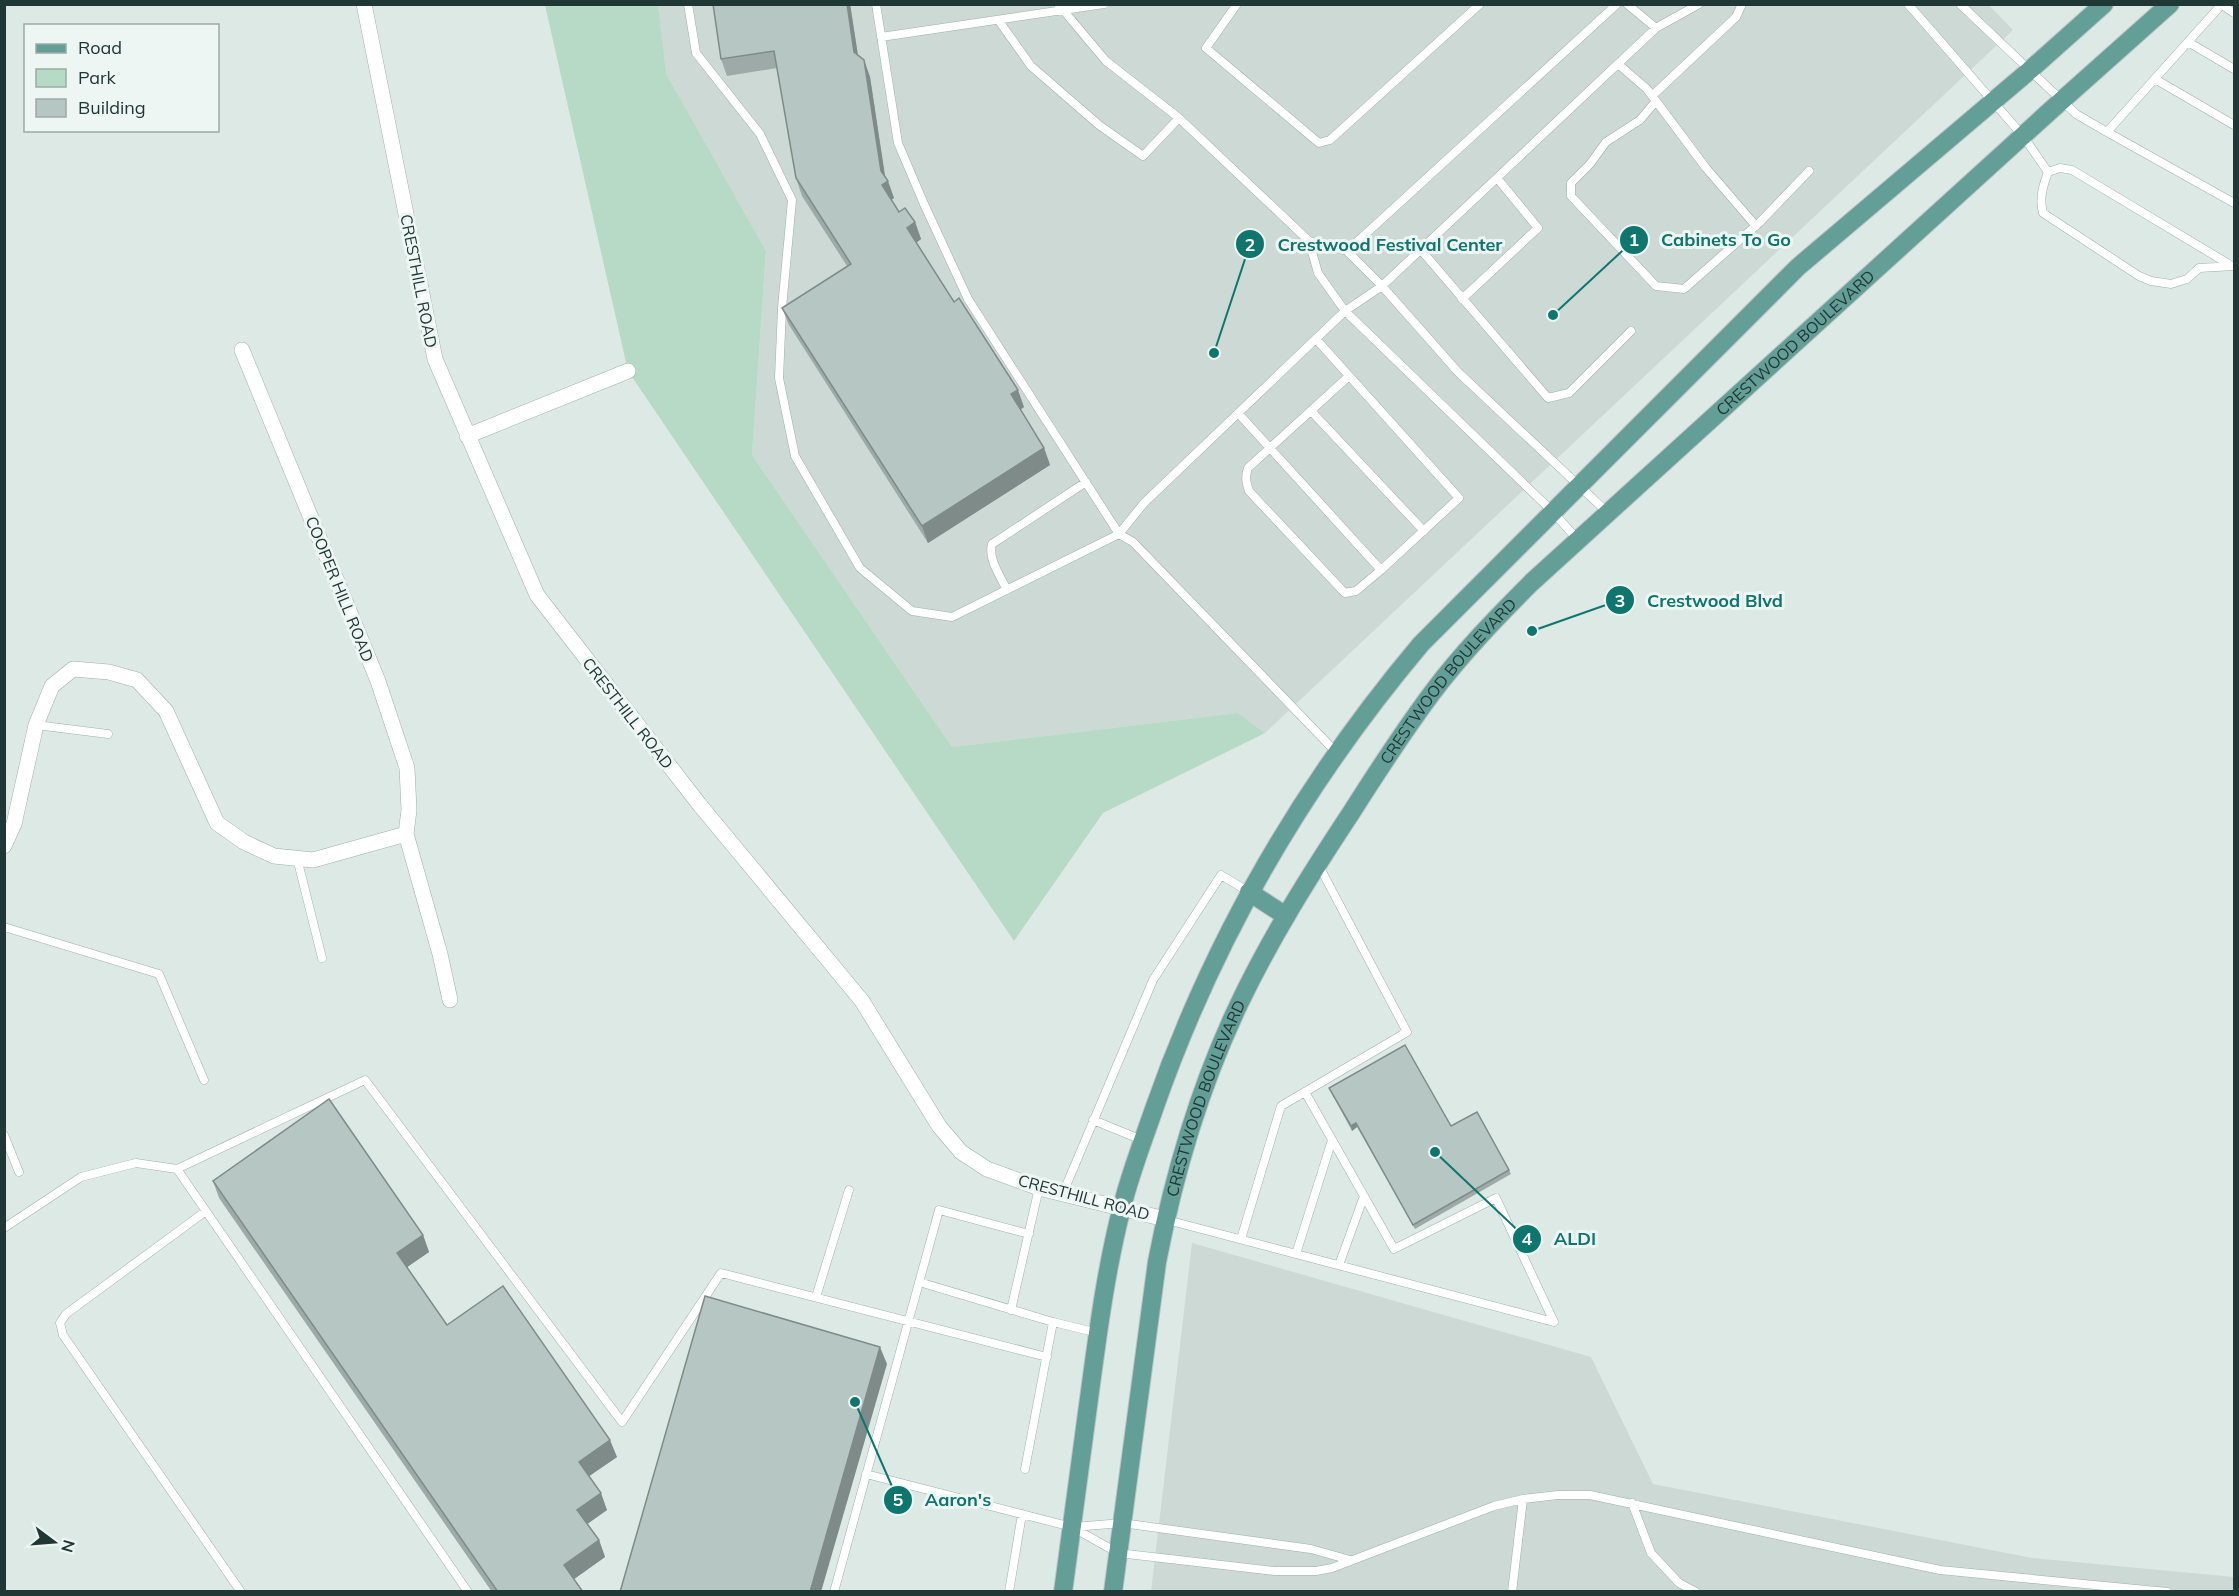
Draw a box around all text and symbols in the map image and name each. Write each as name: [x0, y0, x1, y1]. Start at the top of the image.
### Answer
legend: [24, 24, 219, 132]
text: Road: [78, 36, 122, 59]
text: Park: [78, 66, 117, 89]
text: Building: [78, 96, 146, 119]
street label: CRESTHILL ROAD: [396, 213, 442, 349]
callout: Cabinets To Go: [1619, 222, 1803, 258]
callout: Crestwood Festival Center: [1235, 226, 1514, 262]
text: 1: [1629, 228, 1639, 251]
text: Cabinets To Go: [1661, 228, 1791, 251]
text: 2: [1245, 233, 1255, 256]
text: Crestwood Festival Center: [1278, 233, 1503, 256]
street label: CRESTWOOD BOULEVARD: [1712, 266, 1879, 420]
street label: COOPER HILL ROAD: [302, 513, 378, 665]
callout: Crestwood Blvd: [1605, 582, 1795, 618]
text: 3: [1615, 589, 1625, 612]
text: Crestwood Blvd: [1647, 589, 1783, 612]
street label: CRESTWOOD BOULEVARD: [1375, 594, 1520, 768]
street label: CRESTHILL ROAD: [578, 653, 678, 773]
street label: CRESTWOOD BOULEVARD: [1162, 997, 1249, 1199]
street label: CRESTHILL ROAD: [1016, 1170, 1152, 1224]
callout: ALDI: [1512, 1221, 1608, 1257]
text: 4: [1522, 1227, 1533, 1250]
text: ALDI: [1554, 1227, 1596, 1250]
callout: Aaron's: [883, 1482, 1003, 1518]
text: 5: [893, 1488, 904, 1511]
text: Aaron's: [925, 1488, 991, 1511]
north arrow: [24, 1512, 84, 1572]
text: N: [57, 1538, 80, 1555]

